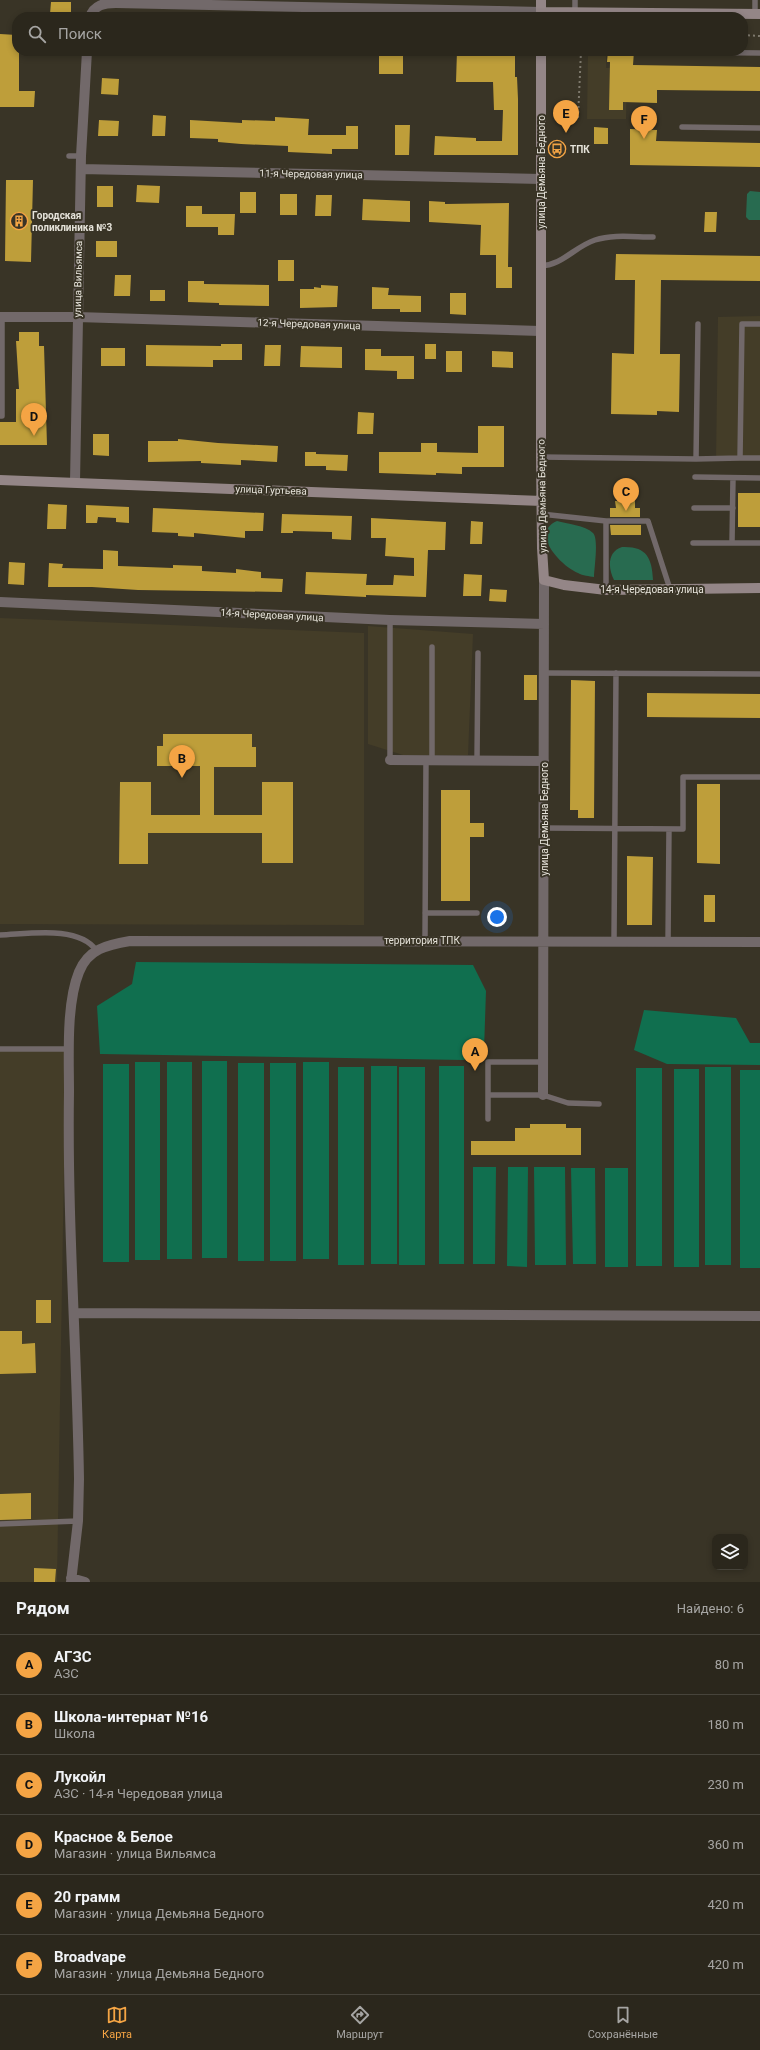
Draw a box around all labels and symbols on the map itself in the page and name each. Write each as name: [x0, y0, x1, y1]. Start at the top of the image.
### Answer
pin: E: [553, 100, 579, 133]
pin: F: [631, 106, 657, 139]
street label: улица Демьяна Бедного: [536, 115, 547, 229]
bus stop icon: ТПК: [547, 139, 567, 159]
place label: ТПК: [570, 144, 590, 155]
street label: 11-я Чередовая улица: [259, 168, 363, 180]
place label: Городская поликлиника №3: [32, 210, 112, 233]
building icon: Городская поликлиника №3: [9, 211, 29, 231]
street label: улица Вильямса: [72, 241, 84, 317]
street label: 12-я Чередовая улица: [257, 317, 361, 331]
pin: D: [21, 403, 47, 436]
street label: улица Демьяна Бедного: [536, 439, 548, 553]
pin: C: [613, 478, 639, 511]
street label: улица Гуртьева: [235, 483, 307, 497]
street label: 14-я Чередовая улица: [600, 584, 704, 595]
street label: 14-я Чередовая улица: [220, 607, 324, 623]
pin: B: [169, 745, 195, 778]
street label: улица Демьяна Бедного: [539, 762, 550, 876]
your location: [487, 907, 507, 927]
street label: территория ТПК: [384, 935, 460, 946]
pin: A: [462, 1038, 488, 1071]

